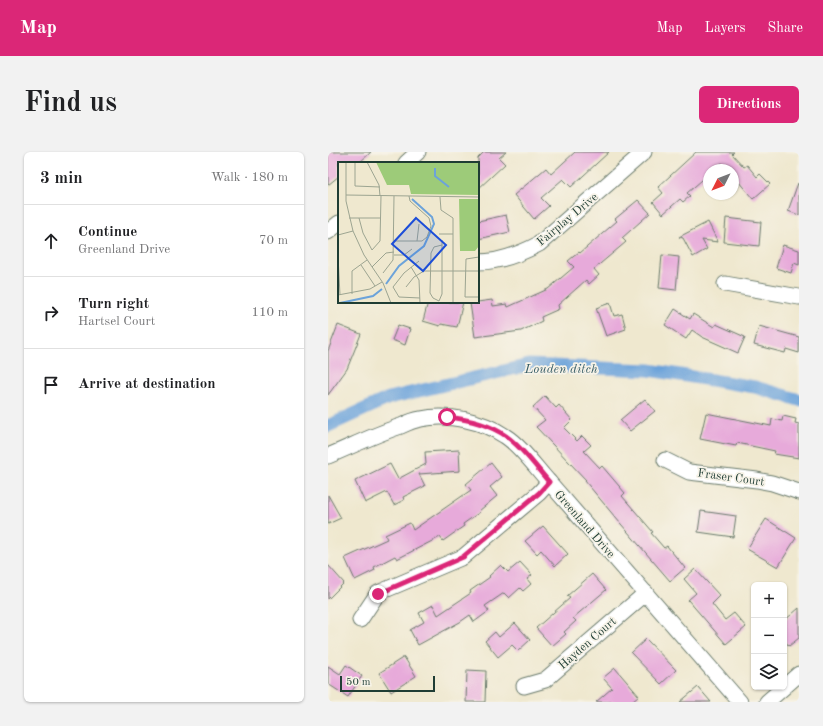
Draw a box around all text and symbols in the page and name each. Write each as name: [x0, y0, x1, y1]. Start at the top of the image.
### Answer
text: Map: [20, 19, 57, 38]
text: Map: [657, 21, 683, 35]
text: Layers: [705, 21, 746, 35]
text: Share: [768, 21, 803, 35]
button: Directions: [699, 86, 799, 123]
text: Find us: [24, 90, 117, 118]
inset map: [338, 162, 479, 303]
north arrow: [703, 164, 739, 200]
text: 3 min: [40, 170, 83, 187]
text: Walk · 180 m: [211, 171, 288, 184]
street label: Fairplay Drive: [535, 191, 601, 249]
text: Continue: [78, 225, 137, 240]
icon: ahead: [40, 230, 62, 252]
text: 70 m: [259, 234, 288, 247]
text: Greenland Drive: [78, 243, 170, 256]
text: Turn right: [78, 297, 149, 312]
icon: right: [40, 302, 62, 324]
text: 110 m: [251, 306, 288, 319]
text: Hartsel Court: [78, 315, 155, 328]
water label: Louden ditch: [523, 363, 598, 376]
icon: arrive: [40, 374, 62, 396]
text: Arrive at destination: [78, 377, 216, 392]
route start: [438, 408, 456, 426]
street label: Fraser Court: [697, 467, 765, 489]
street label: Greenland Drive: [552, 489, 617, 561]
map controls: [751, 582, 787, 690]
button: +: [751, 582, 787, 618]
route end: [369, 585, 387, 603]
street label: Hayden Court: [557, 616, 619, 672]
button: −: [751, 618, 787, 654]
button: layers: [751, 654, 787, 690]
scale bar: [340, 674, 435, 693]
text: 50 m: [346, 677, 371, 688]

